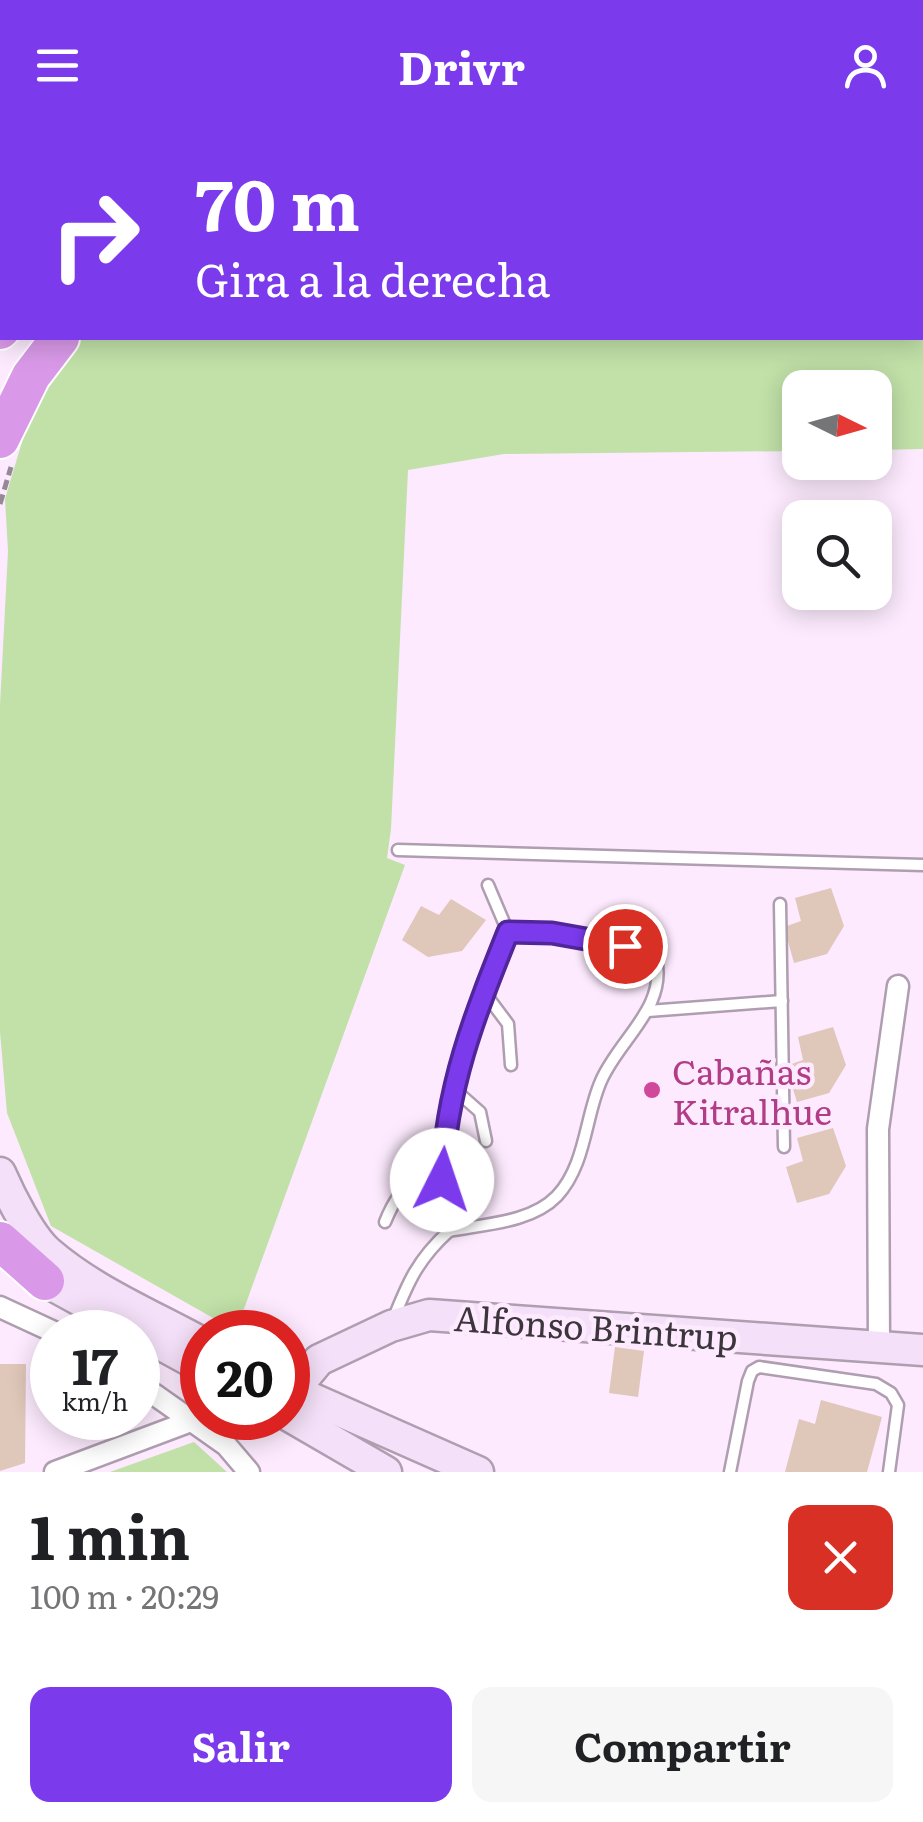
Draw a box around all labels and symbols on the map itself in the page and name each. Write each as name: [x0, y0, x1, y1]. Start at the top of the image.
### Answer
north arrow: [782, 370, 892, 480]
pin: [583, 904, 668, 989]
place label: Cabañas Kitralhue: [672, 1044, 832, 1136]
marker: Cabañas Kitralhue: [641, 1079, 663, 1101]
position arrow: [390, 1128, 494, 1232]
street label: Alfonso Brintrup: [452, 1290, 740, 1362]
speed limit sign: 20: [180, 1310, 310, 1440]

